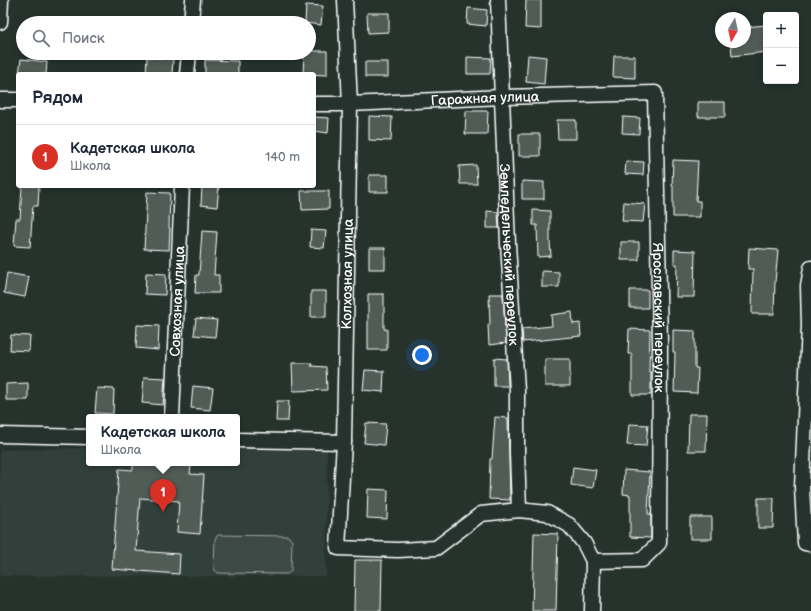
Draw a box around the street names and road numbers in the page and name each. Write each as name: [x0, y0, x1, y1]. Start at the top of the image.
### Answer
street label: Гаражная улица: [430, 88, 540, 109]
street label: Земледельческий переулок: [496, 163, 523, 347]
street label: Колхозная улица: [338, 218, 356, 330]
street label: Ярославский переулок: [649, 242, 669, 393]
street label: Совхозная улица: [166, 245, 188, 357]

